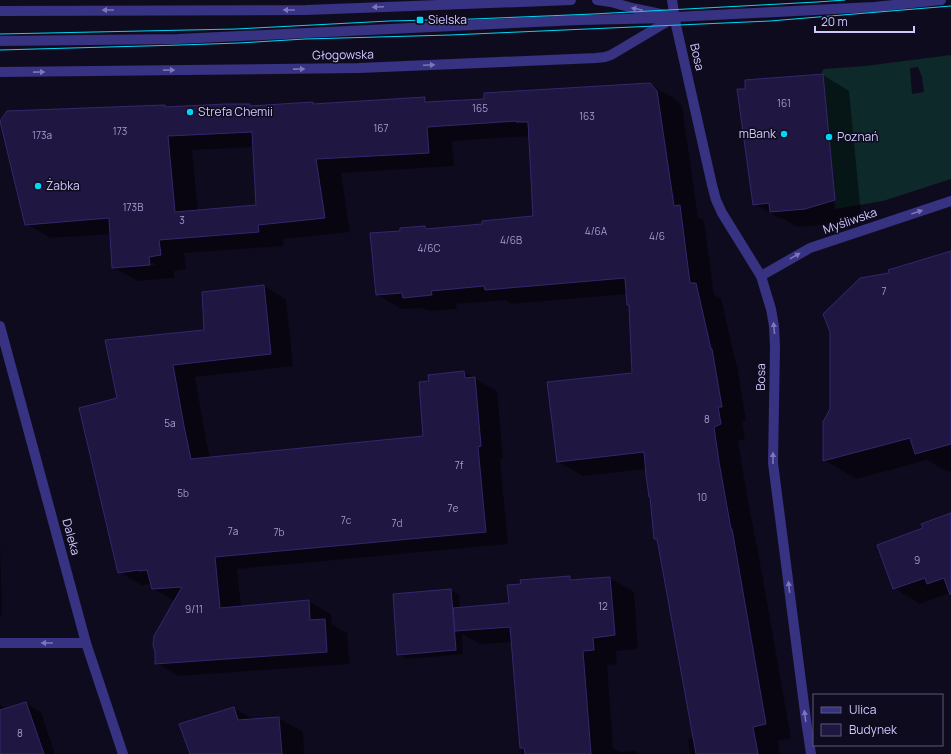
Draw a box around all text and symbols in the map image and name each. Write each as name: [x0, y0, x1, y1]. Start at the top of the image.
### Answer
one-way arrow: [372, 4, 384, 11]
one-way arrow: [631, 5, 643, 11]
one-way arrow: [101, 7, 114, 13]
one-way arrow: [282, 7, 295, 13]
scale bar: [815, 8, 914, 34]
place label: Sielska: [428, 11, 467, 28]
text: 20 m: [821, 13, 848, 30]
marker: Sielska: [415, 15, 425, 25]
street label: Bosa: [686, 42, 709, 72]
street label: Głogowska: [312, 45, 374, 64]
one-way arrow: [423, 62, 435, 69]
one-way arrow: [293, 66, 306, 72]
one-way arrow: [163, 67, 175, 74]
one-way arrow: [33, 69, 46, 75]
house number: 161: [777, 96, 791, 110]
house number: 165: [472, 101, 488, 115]
place label: Strefa Chemii: [198, 103, 273, 120]
marker: Strefa Chemii: [185, 107, 195, 117]
house number: 163: [579, 109, 595, 123]
house number: 167: [373, 121, 389, 135]
house number: 173: [113, 124, 127, 138]
place label: mBank: [739, 125, 777, 142]
house number: 173a: [32, 128, 52, 142]
place label: Poznań: [837, 128, 878, 145]
marker: mBank: [779, 129, 789, 139]
marker: Poznań: [824, 132, 834, 142]
place label: Żabka: [46, 177, 80, 194]
marker: Żabka: [33, 181, 43, 191]
house number: 173B: [123, 200, 143, 214]
street label: Myśliwska: [820, 203, 879, 238]
one-way arrow: [911, 209, 923, 215]
house number: 3: [179, 213, 185, 227]
house number: 4/6A: [585, 224, 608, 238]
house number: 4/6: [649, 229, 665, 243]
house number: 4/6B: [500, 233, 522, 247]
house number: 4/6C: [417, 241, 441, 255]
one-way arrow: [789, 253, 801, 260]
house number: 7: [881, 284, 887, 298]
one-way arrow: [771, 322, 777, 334]
street label: Bosa: [752, 363, 769, 391]
house number: 8: [704, 412, 710, 426]
house number: 5a: [164, 416, 176, 430]
one-way arrow: [770, 451, 776, 464]
house number: 7f: [455, 458, 464, 472]
house number: 5b: [177, 486, 189, 500]
house number: 10: [697, 490, 707, 504]
house number: 7e: [448, 501, 459, 515]
house number: 7c: [341, 513, 352, 527]
house number: 7d: [392, 516, 403, 530]
street label: Daleka: [58, 517, 85, 557]
house number: 7a: [228, 524, 238, 538]
house number: 7b: [274, 525, 285, 539]
house number: 9: [914, 553, 920, 567]
one-way arrow: [786, 581, 792, 593]
house number: 12: [598, 599, 608, 613]
house number: 9/11: [185, 602, 203, 616]
one-way arrow: [40, 640, 53, 646]
legend: [813, 694, 943, 746]
text: Ulica: [849, 701, 876, 718]
one-way arrow: [802, 709, 808, 722]
text: Budynek: [849, 721, 898, 738]
house number: 8: [17, 726, 23, 740]

